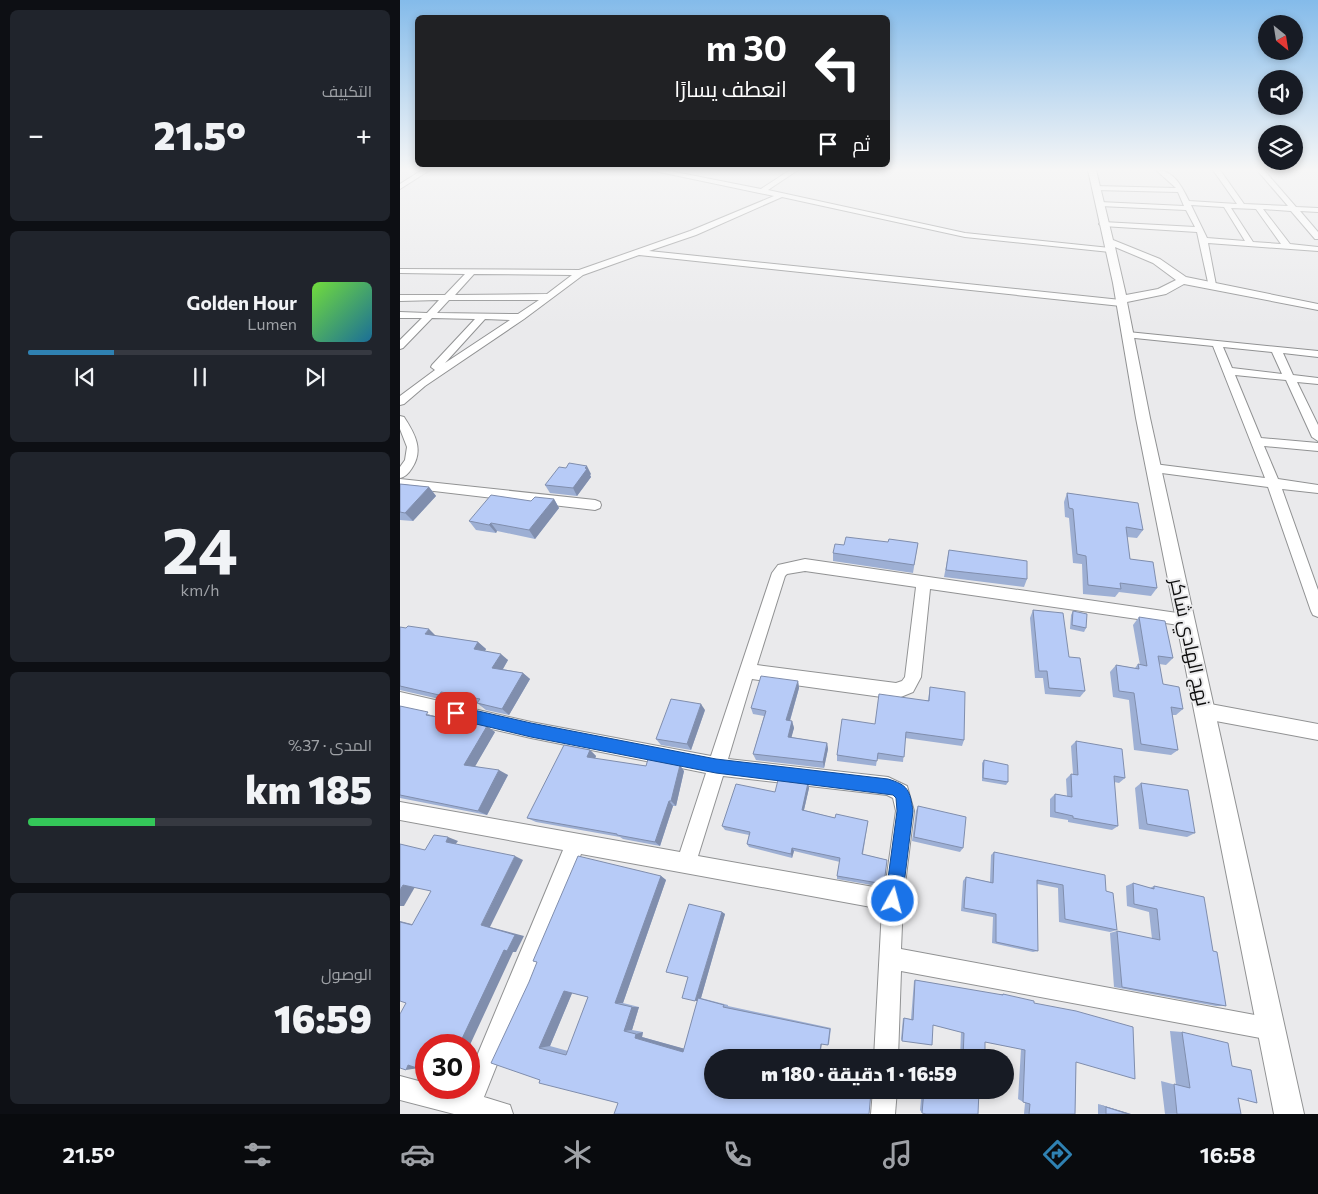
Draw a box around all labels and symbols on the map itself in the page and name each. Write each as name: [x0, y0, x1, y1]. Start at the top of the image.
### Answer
north arrow: [1258, 15, 1302, 60]
street label: نهج الهادي شاكر: [1162, 575, 1216, 709]
pin: [435, 692, 477, 734]
position arrow: [866, 874, 918, 926]
speed limit sign: 30: [415, 1034, 480, 1099]

